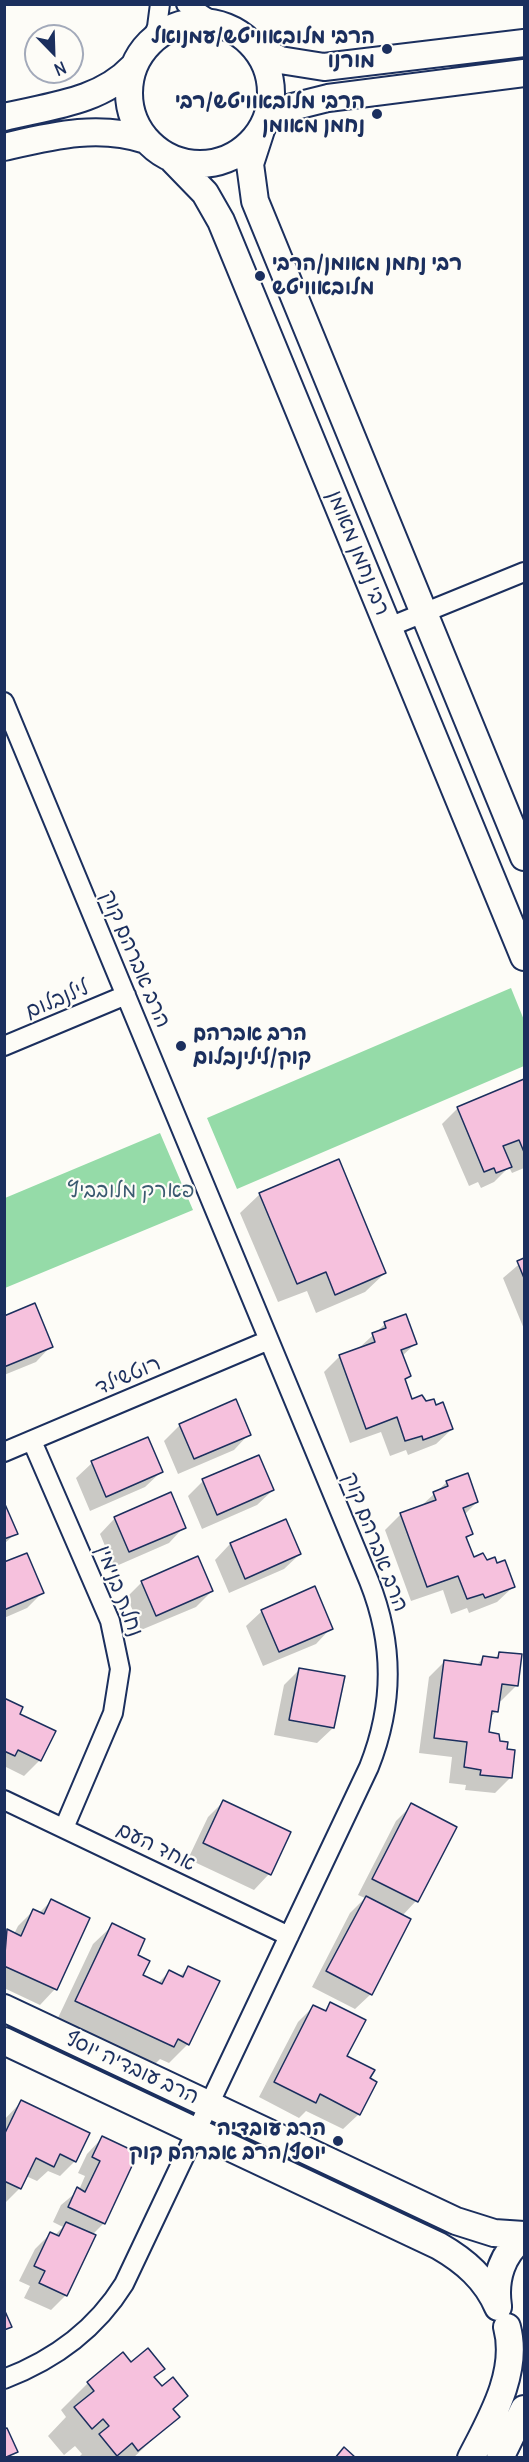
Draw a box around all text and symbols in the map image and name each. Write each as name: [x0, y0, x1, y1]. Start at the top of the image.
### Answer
north arrow: [24, 24, 84, 84]
place label: הרבי מלובאוויטש/עמנואל מורנו: [151, 24, 375, 74]
marker: הרבי מלובאוויטש/עמנואל מורנו: [380, 42, 394, 56]
text: N: [51, 57, 69, 80]
place label: הרבי מלובאוויטש/רבי נחמן מאומן: [175, 89, 365, 139]
marker: הרבי מלובאוויטש/רבי נחמן מאומן: [370, 107, 384, 121]
place label: רבי נחמן מאומן/הרבי מלובאוויטש: [272, 251, 462, 301]
marker: רבי נחמן מאומן/הרבי מלובאוויטש: [253, 269, 267, 283]
street label: רבי נחמן מאומן: [321, 487, 395, 619]
street label: הרב אברהם קוק: [95, 886, 175, 1032]
street label: לילנבלום: [21, 975, 93, 1025]
place label: הרב אברהם קוק/לילינבלום: [193, 1021, 311, 1071]
marker: הרב אברהם קוק/לילינבלום: [174, 1039, 188, 1053]
park label: פארק מלובביץ: [67, 1178, 195, 1204]
street label: רוטשילד: [91, 1351, 165, 1401]
street label: הרב אברהם קוק: [337, 1469, 413, 1615]
street label: נחלת בנימין: [90, 1542, 148, 1640]
street label: אחד העם: [112, 1817, 200, 1877]
street label: הרב עובדיה יוסף: [61, 2026, 203, 2110]
place label: הרב עובדיה יוסף/הרב אברהם קוק: [129, 2116, 326, 2166]
marker: הרב עובדיה יוסף/הרב אברהם קוק: [331, 2134, 345, 2148]

